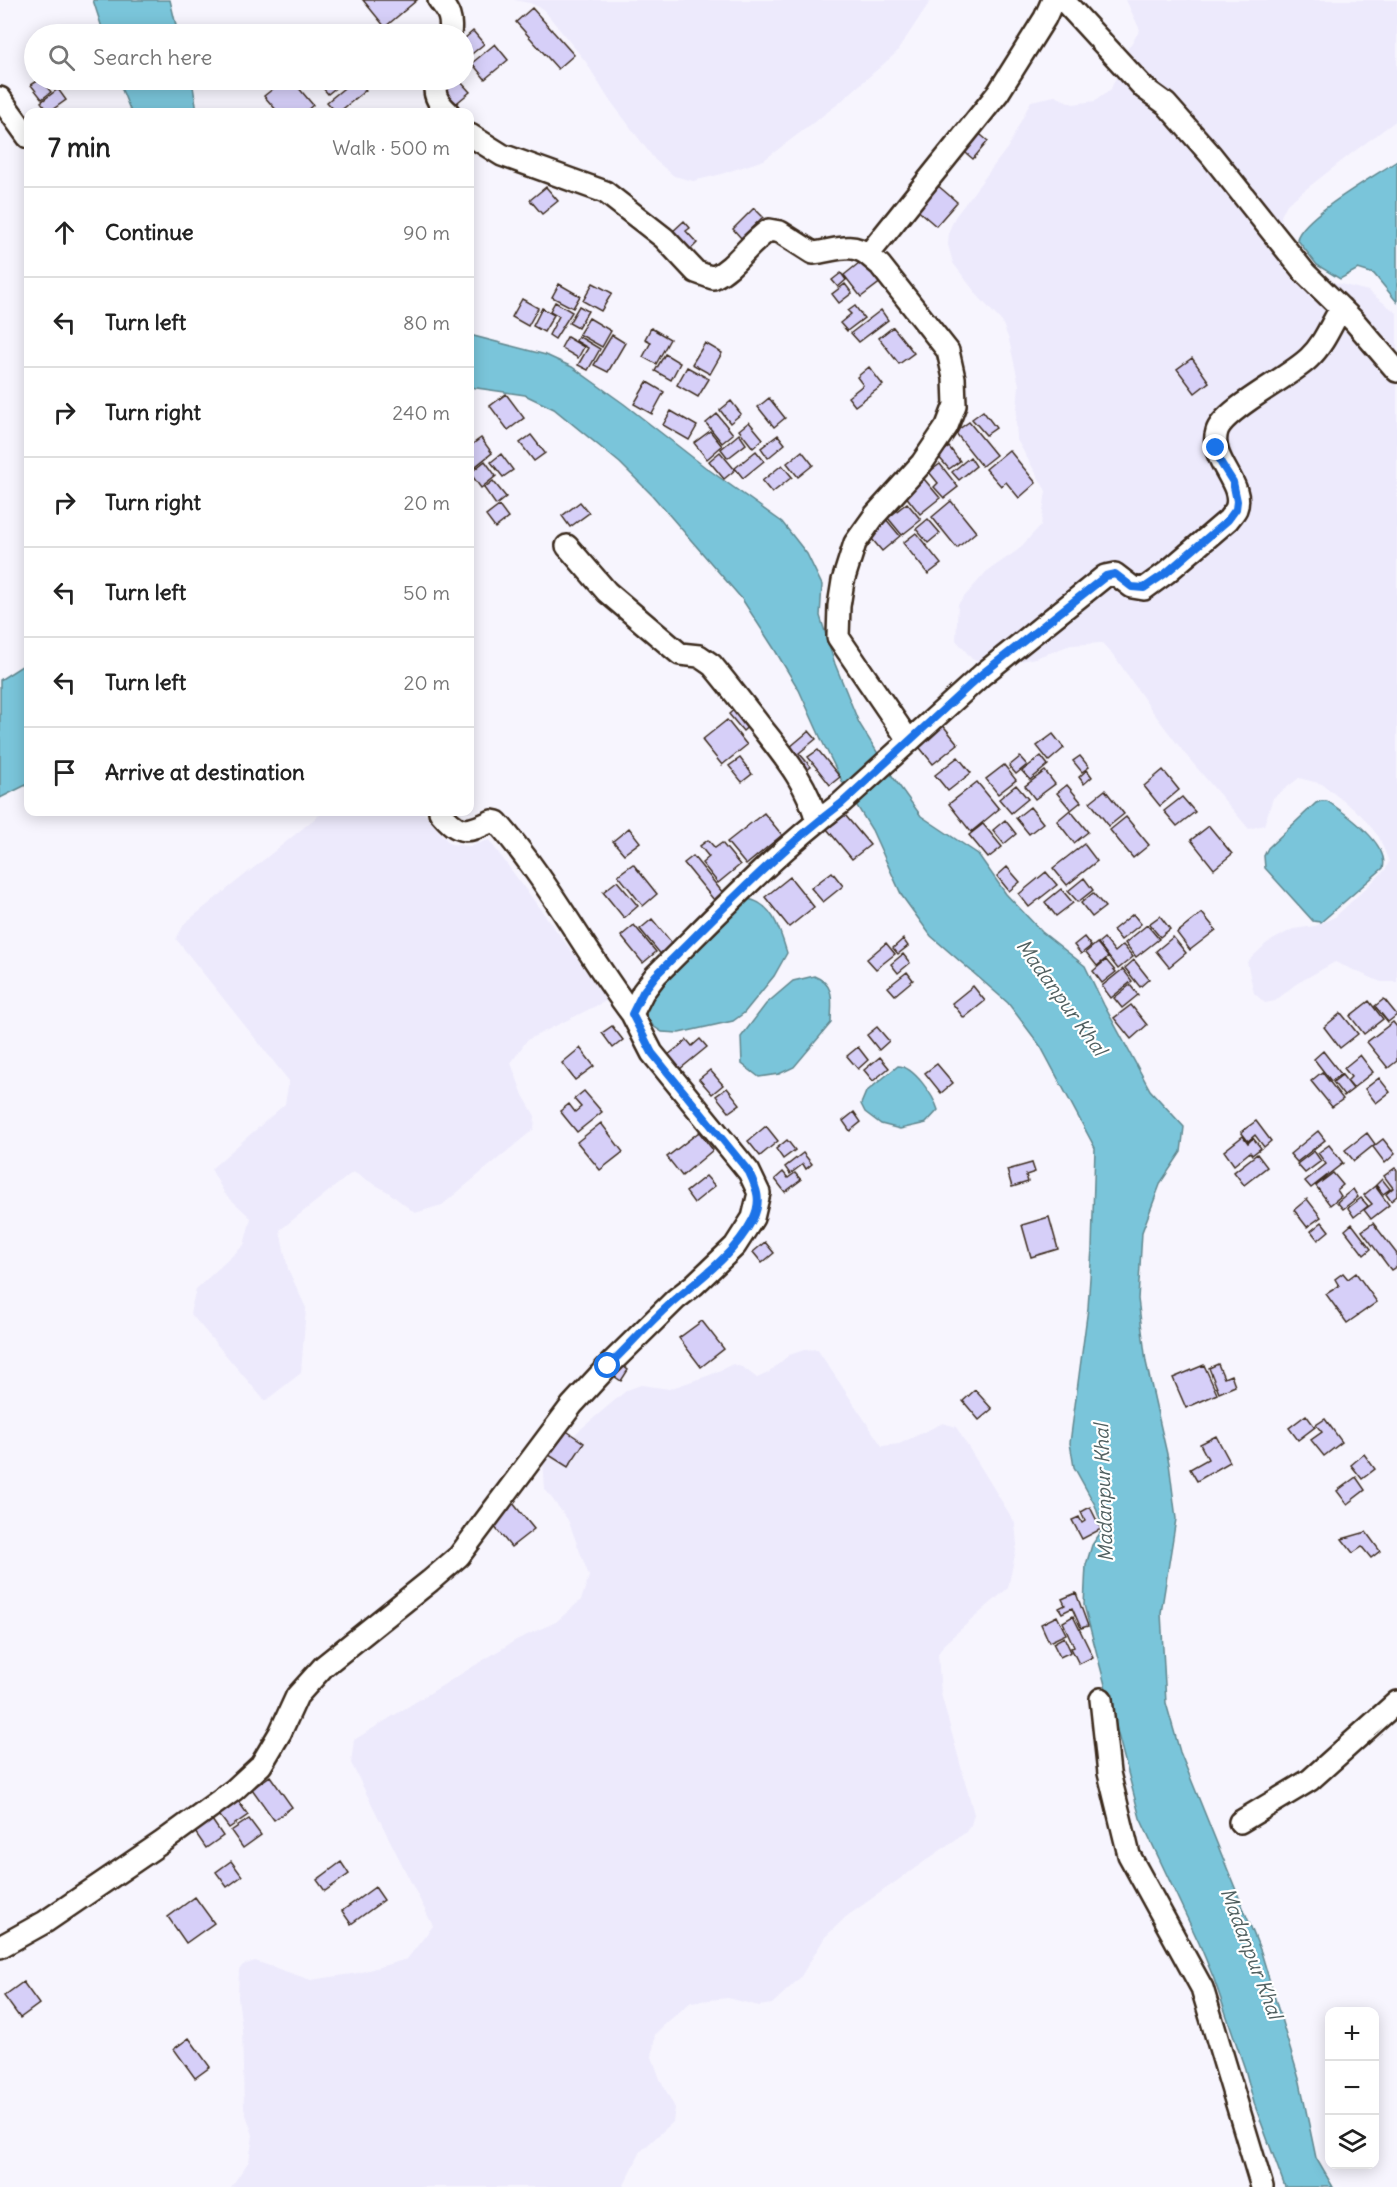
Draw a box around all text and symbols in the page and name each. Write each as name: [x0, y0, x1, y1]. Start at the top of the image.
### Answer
search box: [24, 24, 474, 90]
icon: search: [45, 41, 78, 74]
text: Search here: [93, 43, 212, 71]
text: 7 min: [48, 131, 111, 164]
text: Walk · 500 m: [332, 135, 450, 160]
icon: ahead: [48, 216, 81, 249]
text: Continue: [105, 218, 194, 246]
text: 90 m: [403, 220, 450, 245]
icon: left: [48, 306, 81, 339]
text: Turn left: [105, 308, 186, 336]
text: 80 m: [403, 310, 450, 335]
icon: right: [48, 396, 81, 429]
text: Turn right: [105, 398, 201, 426]
text: 240 m: [392, 400, 450, 425]
route end: [1202, 434, 1228, 460]
icon: right: [48, 486, 81, 519]
text: Turn right: [105, 488, 201, 516]
text: 20 m: [404, 490, 450, 515]
icon: left: [48, 576, 81, 609]
text: Turn left: [105, 578, 186, 606]
text: 50 m: [403, 580, 450, 605]
icon: left: [48, 666, 81, 699]
text: Turn left: [105, 668, 186, 696]
text: 20 m: [404, 670, 450, 695]
icon: arrive: [48, 756, 81, 789]
text: Arrive at destination: [105, 758, 305, 786]
water label: Madanpur Khal: [1011, 934, 1114, 1062]
route start: [594, 1352, 620, 1378]
water label: Madanpur Khal: [1088, 1421, 1118, 1562]
water label: Madanpur Khal: [1216, 1884, 1289, 2024]
map controls: [1325, 2007, 1379, 2169]
button: +: [1325, 2007, 1379, 2061]
button: −: [1325, 2061, 1379, 2115]
button: layers: [1325, 2115, 1379, 2169]

